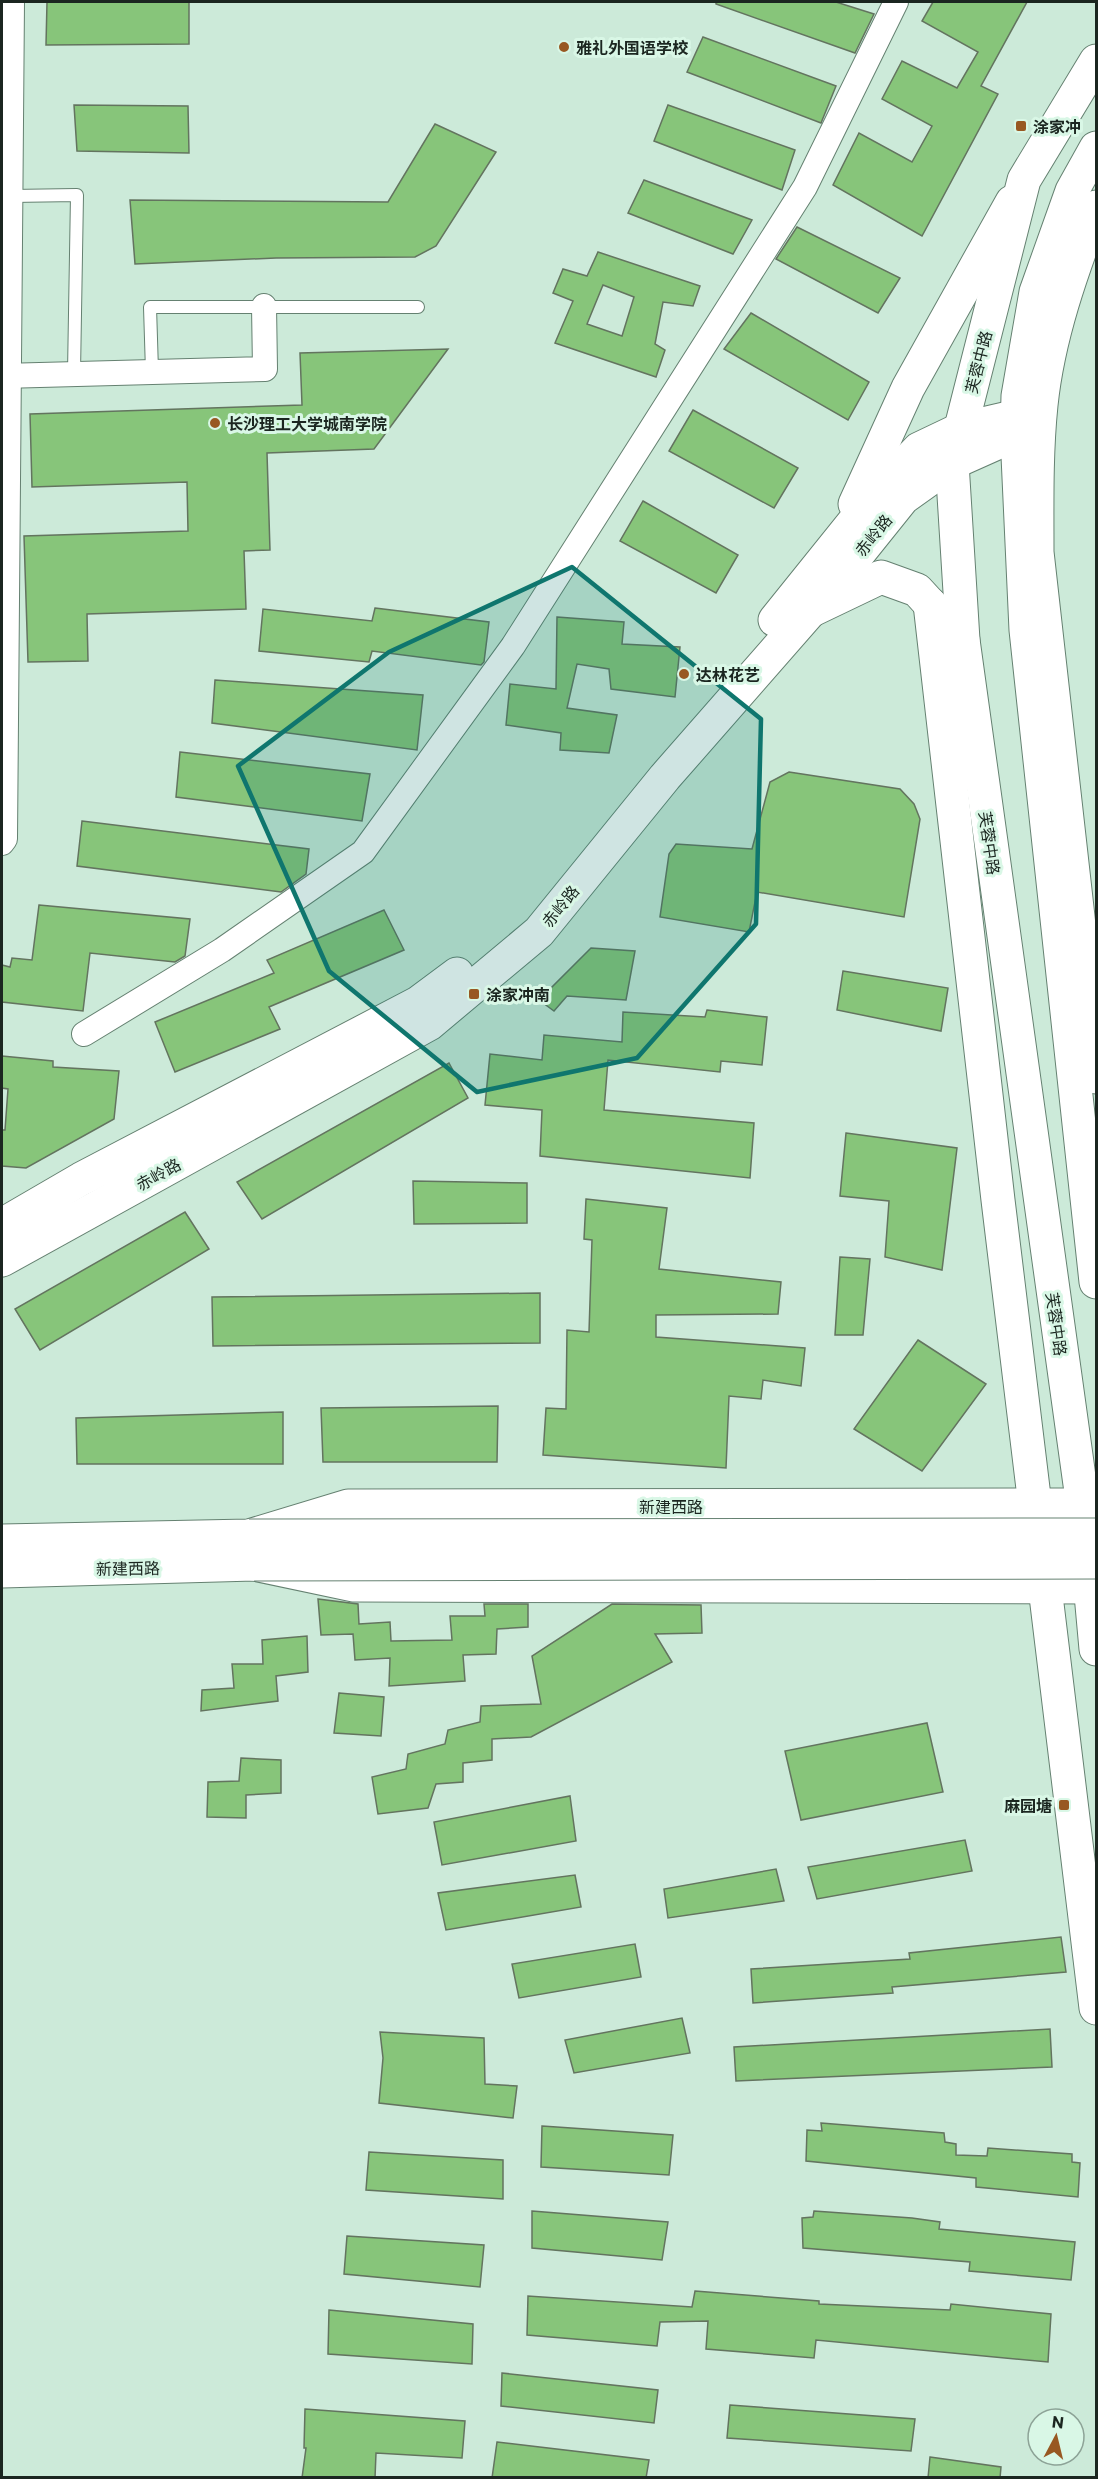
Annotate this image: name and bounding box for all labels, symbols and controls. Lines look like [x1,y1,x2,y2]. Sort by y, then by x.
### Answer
place label: 雅礼外国语学校 [576,38,689,57]
marker: 雅礼外国语学校 [557,40,571,54]
place label: 涂家冲 [1033,117,1081,136]
marker: 涂家冲 [1014,119,1028,133]
street label: 芙蓉中路 [961,329,995,395]
place label: 长沙理工大学城南学院 [227,414,387,433]
marker: 长沙理工大学城南学院 [208,416,222,430]
street label: 赤岭路 [851,510,895,560]
place label: 达林花艺 [696,665,760,684]
marker: 达林花艺 [677,667,691,681]
street label: 芙蓉中路 [976,810,1004,876]
street label: 赤岭路 [538,881,582,931]
place label: 涂家冲南 [486,985,550,1004]
marker: 涂家冲南 [467,987,481,1001]
street label: 赤岭路 [132,1154,184,1194]
street label: 芙蓉中路 [1043,1291,1071,1357]
street label: 新建西路 [639,1497,703,1516]
street label: 新建西路 [96,1558,160,1578]
place label: 麻园塘 [1004,1796,1052,1815]
marker: 麻园塘 [1057,1798,1071,1812]
north arrow [1026,2407,1086,2467]
text: N [1051,2411,1065,2432]

